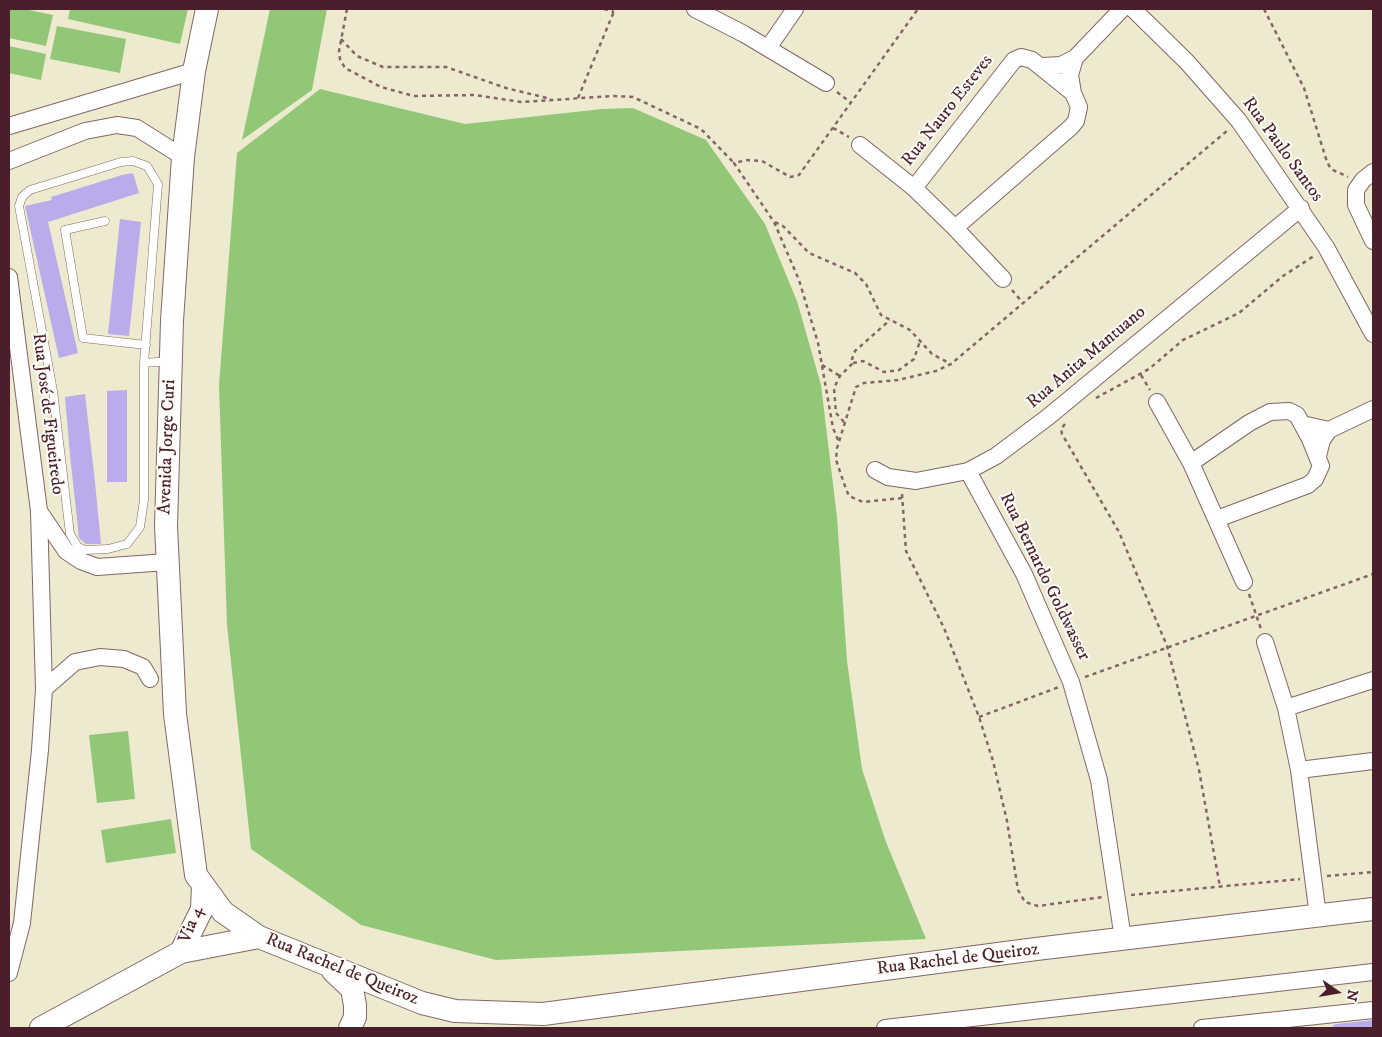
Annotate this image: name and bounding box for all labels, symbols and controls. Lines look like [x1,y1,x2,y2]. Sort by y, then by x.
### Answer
street label: Rua Nauro Esteves [898,51,998,171]
street label: Rua Paulo Santos [1237,94,1327,206]
street label: Rua Anita Mantuano [1023,302,1151,414]
street label: Rua José de Figueiredo [26,332,68,496]
street label: Avenida Jorge Curi [155,379,181,515]
street label: Rua Bernardo Goldwasser [994,490,1094,664]
street label: Via 4 [175,903,209,947]
street label: Rua Rachel de Queiroz [262,929,422,1011]
street label: Rua Rachel de Queiroz [876,939,1040,981]
north arrow [1312,967,1362,1017]
text: N [1342,988,1362,1003]

